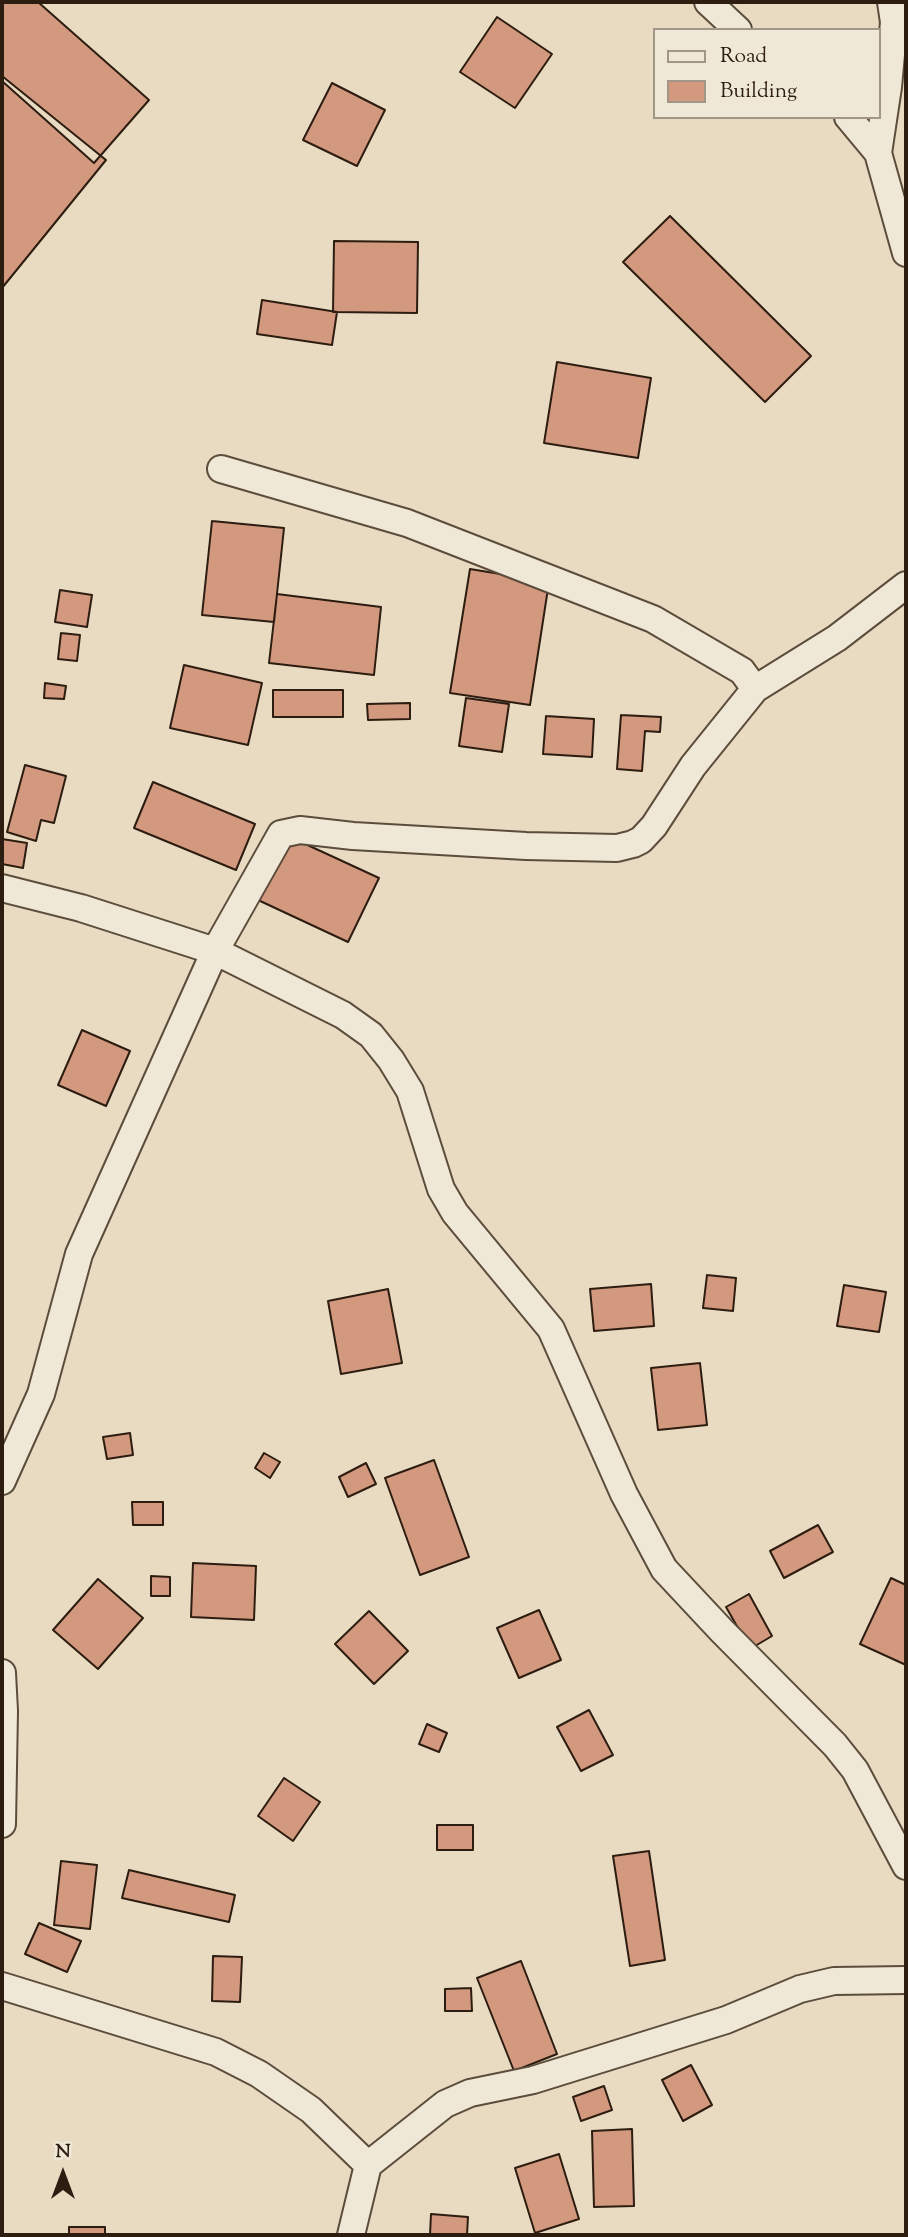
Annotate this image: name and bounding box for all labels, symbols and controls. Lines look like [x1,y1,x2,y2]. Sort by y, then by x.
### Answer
legend [652,28,880,119]
text: Road [720,42,767,72]
text: Building [720,77,797,107]
north arrow [28,2139,98,2209]
text: N [55,2139,71,2166]

